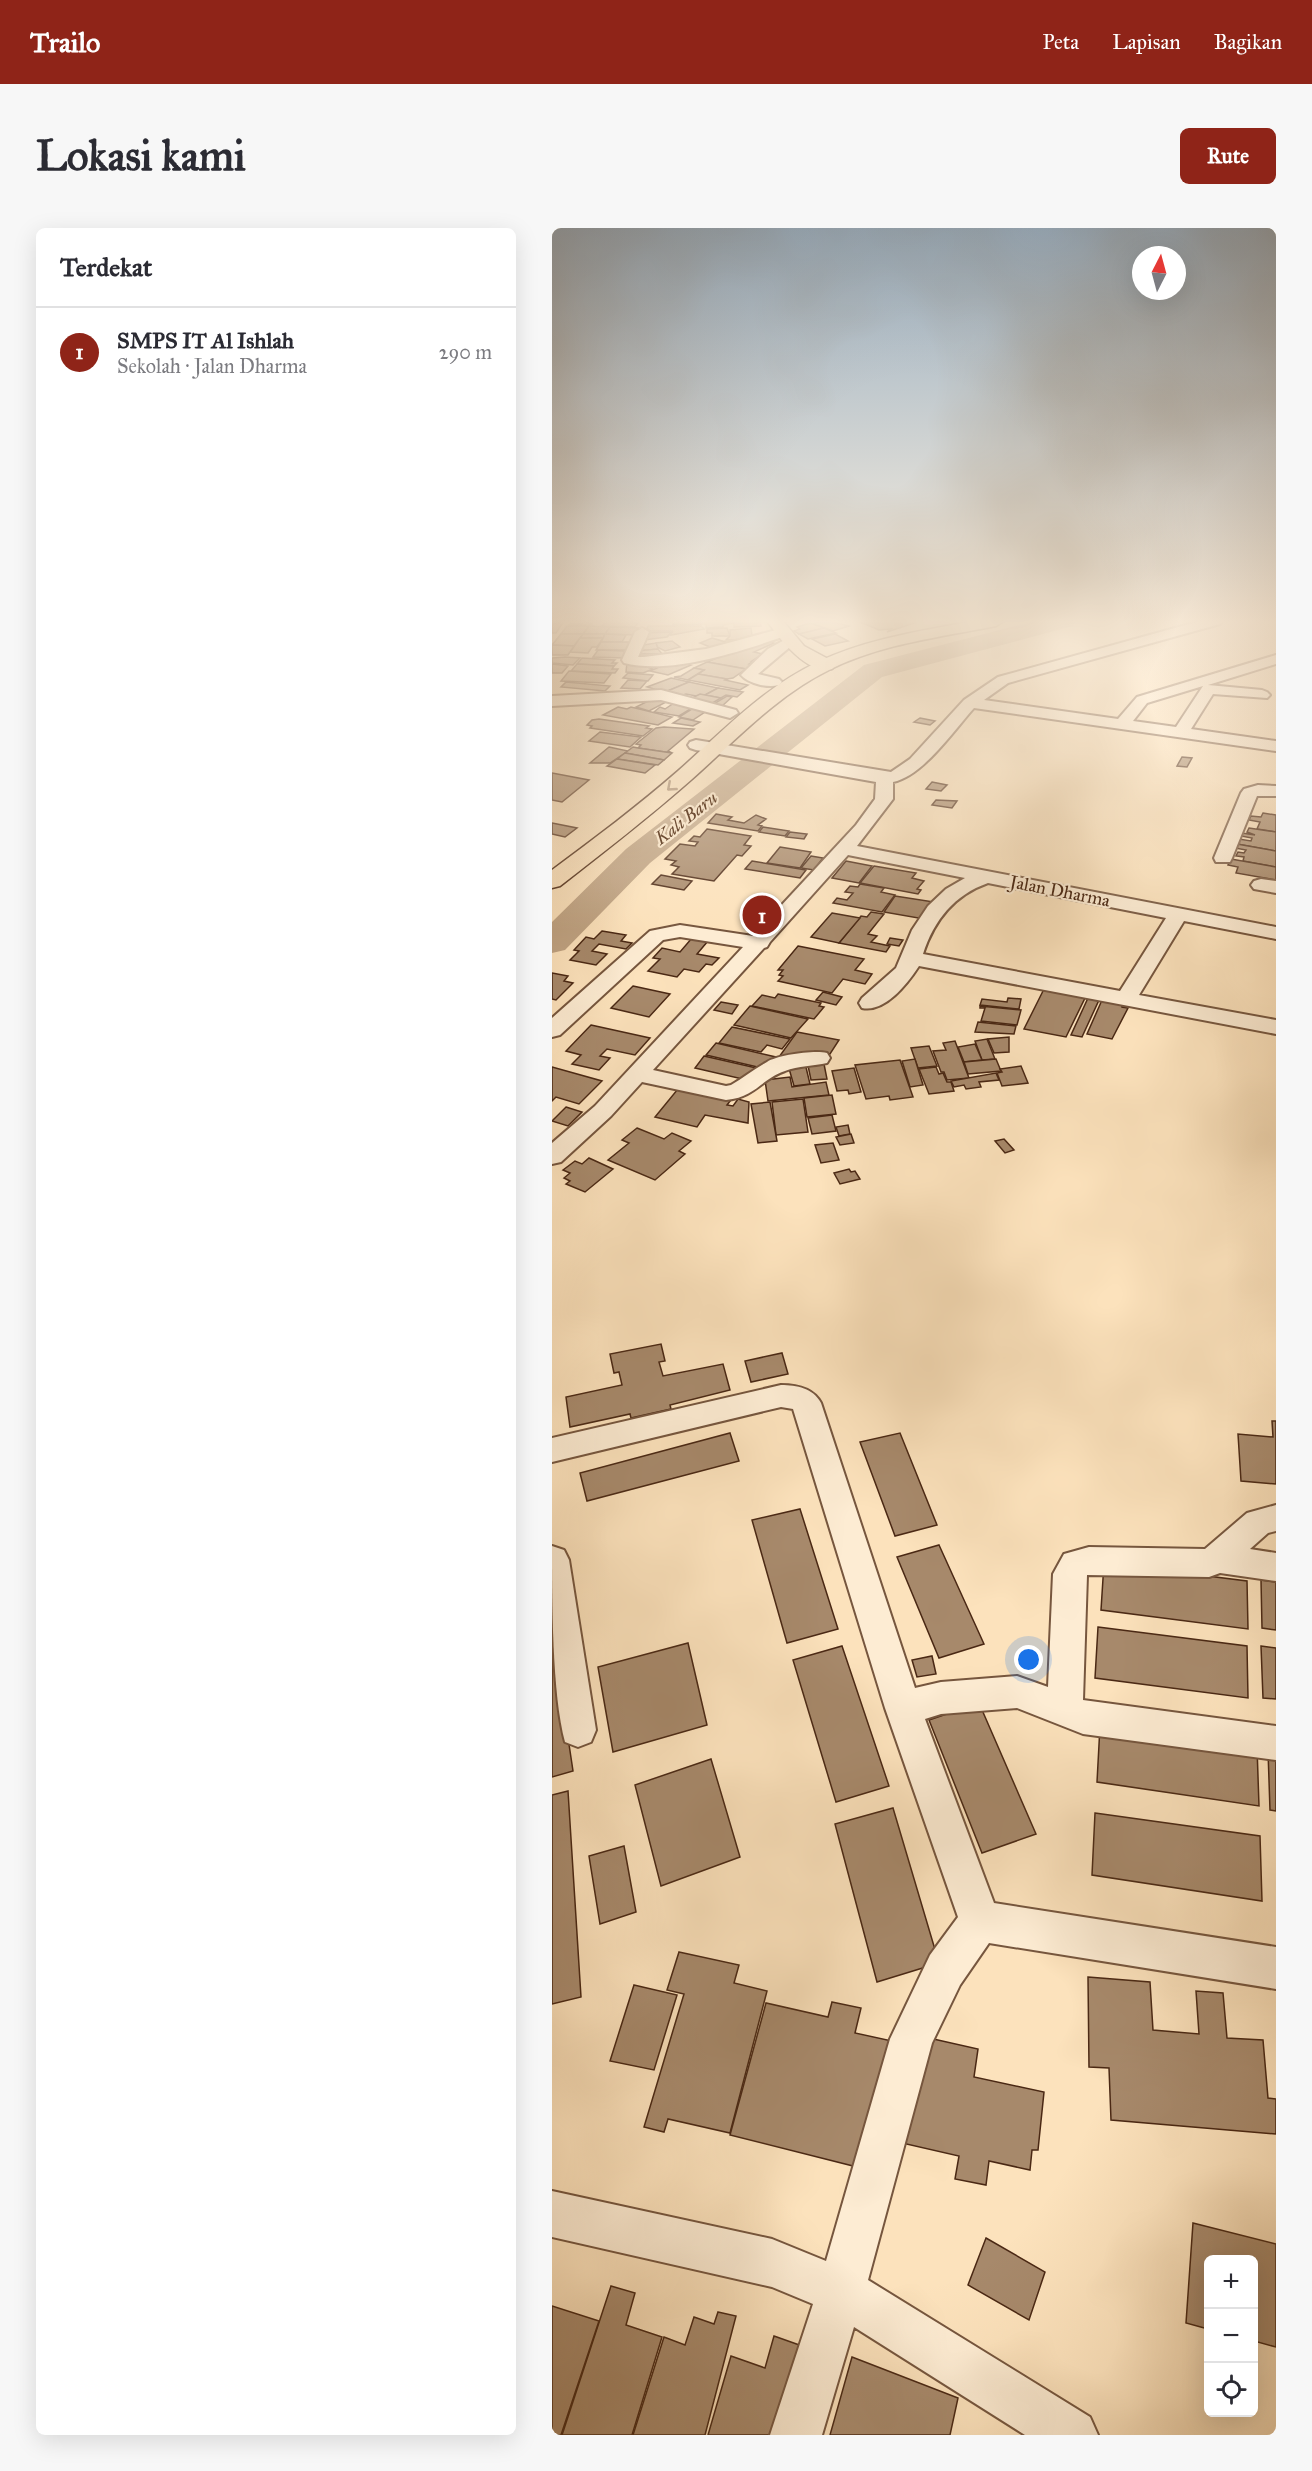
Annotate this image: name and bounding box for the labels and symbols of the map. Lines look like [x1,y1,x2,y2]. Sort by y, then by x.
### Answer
north arrow [1132,246,1186,300]
one-way arrow [667,780,678,791]
water label: Kali Baru [649,787,722,850]
street label: Jalan Dharma [1006,870,1112,913]
pin: 1 [742,892,782,938]
your location [1014,1645,1043,1674]

